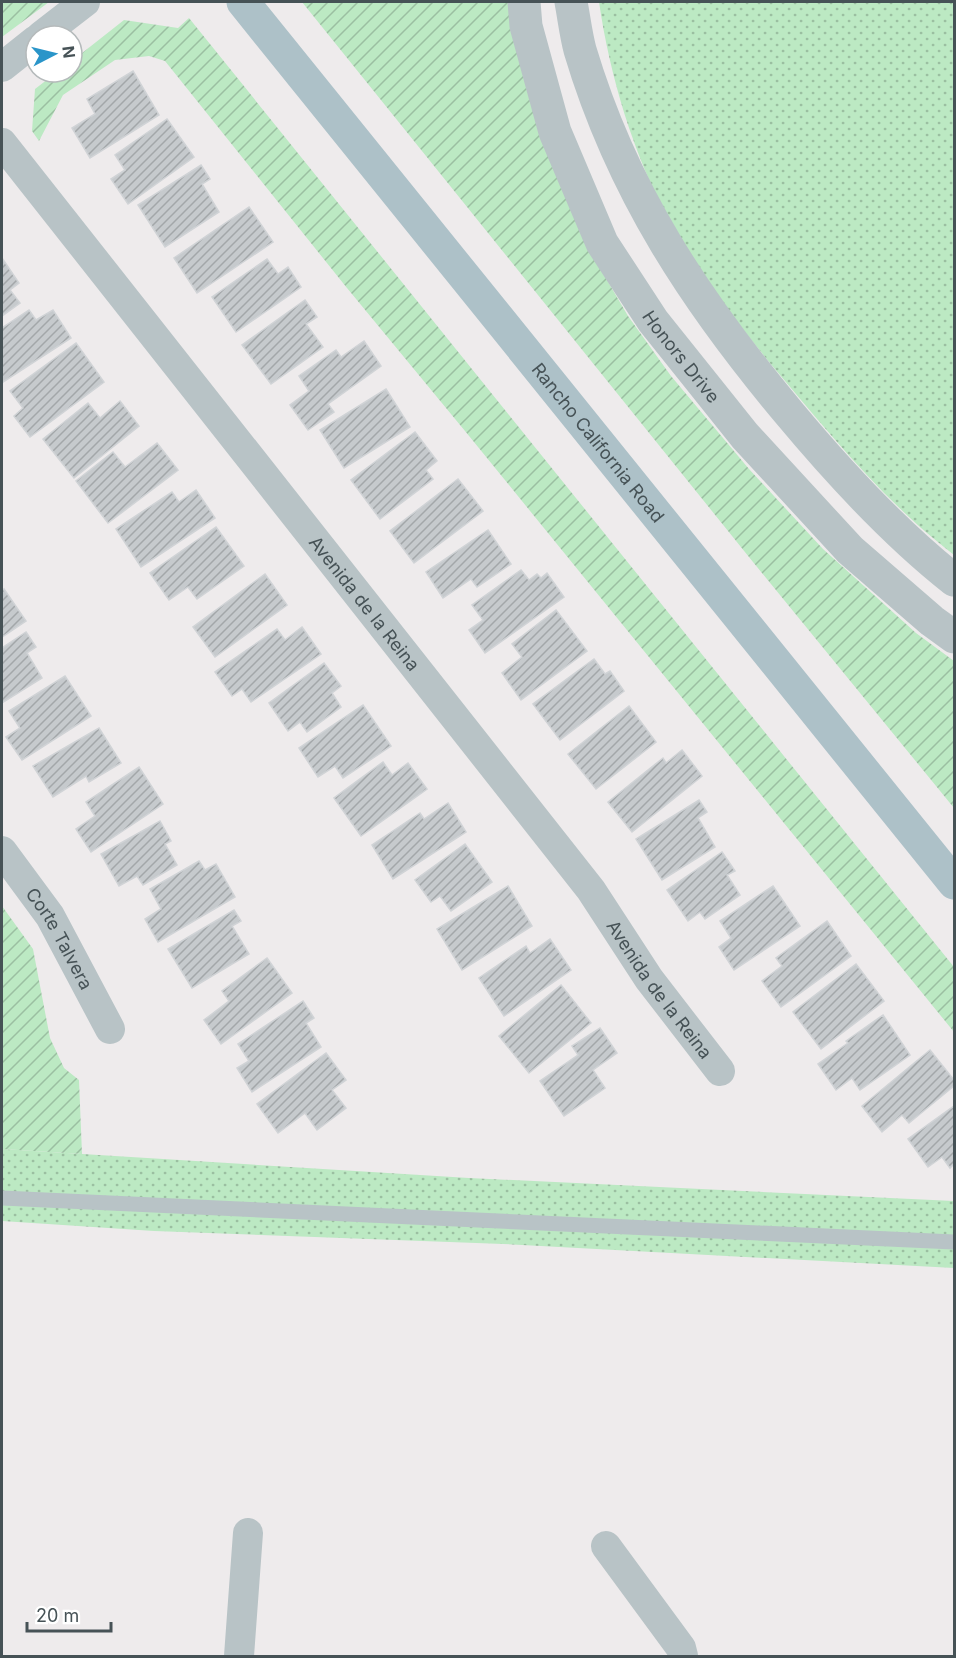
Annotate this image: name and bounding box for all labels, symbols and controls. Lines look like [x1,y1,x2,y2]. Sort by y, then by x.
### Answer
north arrow [24,24,84,84]
text: N [58,45,80,59]
street label: Honors Drive [638,306,724,407]
street label: Rancho California Road [528,359,669,526]
street label: Avenida de la Reina [305,532,424,675]
street label: Corte Talvera [22,883,97,993]
street label: Avenida de la Reina [603,916,717,1062]
scale bar [27,1595,111,1633]
text: 20 m [36,1605,79,1626]

